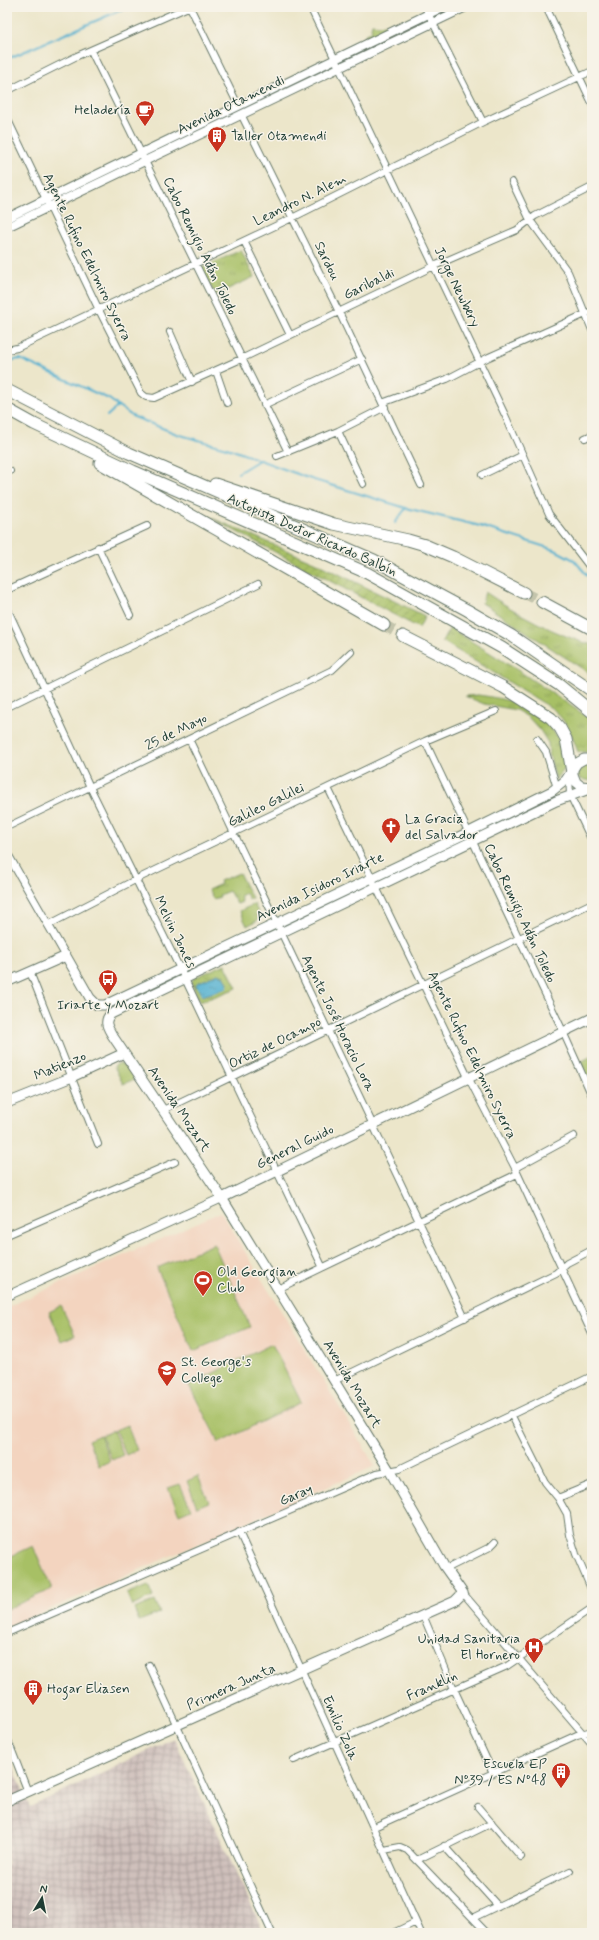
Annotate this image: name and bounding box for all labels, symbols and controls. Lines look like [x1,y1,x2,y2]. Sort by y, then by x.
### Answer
street label: Avenida Otamendi [174,71,288,139]
cafe icon: Heladería [134,99,156,127]
place label: Heladería [74,101,131,119]
building icon: Taller Otamendi [206,125,228,153]
place label: Taller Otamendi [231,127,326,145]
street label: Agente Rufino Edelmiro Syerra [38,170,136,344]
street label: Leandro N. Alem [251,170,349,230]
street label: Cabo Remigio Adán Toledo [157,174,241,319]
street label: Sardou [310,239,344,284]
street label: Jorge Newbery [429,244,484,331]
street label: Garibaldi [341,264,397,304]
street label: Autopista Doctor Ricardo Balbín [224,489,400,581]
street label: 25 de Mayo [142,709,210,755]
street label: Galileo Galilei [225,779,307,831]
place label: La Gracia del Salvador [405,810,478,844]
church icon: La Gracia del Salvador [380,816,402,844]
street label: Cabo Remigio Adán Toledo [478,840,560,986]
street label: Avenida Isidoro Iriarte [253,848,387,926]
street label: Melvin Jones [150,893,200,971]
street label: Agente José Horacio Lora [297,952,379,1095]
bus stop icon: Iriarte y Mozart [97,968,119,996]
street label: Agente Rufino Edelmiro Syerra [423,968,521,1142]
place label: Iriarte y Mozart [57,996,159,1014]
street label: Ortiz de Ocampo [226,1013,324,1073]
street label: Matienzo [31,1047,89,1085]
street label: Avenida Mozart [144,1063,215,1156]
street label: General Guido [253,1120,337,1174]
place label: Old Georgian Club [217,1263,297,1297]
sports icon: Old Georgian Club [192,1269,214,1297]
street label: Avenida Mozart [319,1337,386,1432]
place label: St. George's College [181,1353,251,1387]
school or university icon: St. George's College [156,1359,178,1387]
street label: Garay [277,1480,315,1510]
place label: Unidad Sanitaria El Hornero [418,1630,520,1664]
hospital icon: Unidad Sanitaria El Hornero [523,1636,545,1664]
street label: Primera Junta [184,1659,278,1715]
street label: Franklin [404,1667,460,1705]
building icon: Hogar Eliasen [22,1678,44,1706]
place label: Hogar Eliasen [47,1680,130,1700]
street label: Emilio Zola [318,1693,362,1764]
place label: Escuela EP Nº39 / ES Nº48 [454,1755,548,1789]
building icon: Escuela EP Nº39 / ES Nº48 [550,1761,572,1789]
north arrow [22,1878,62,1918]
text: N [39,1882,48,1897]

